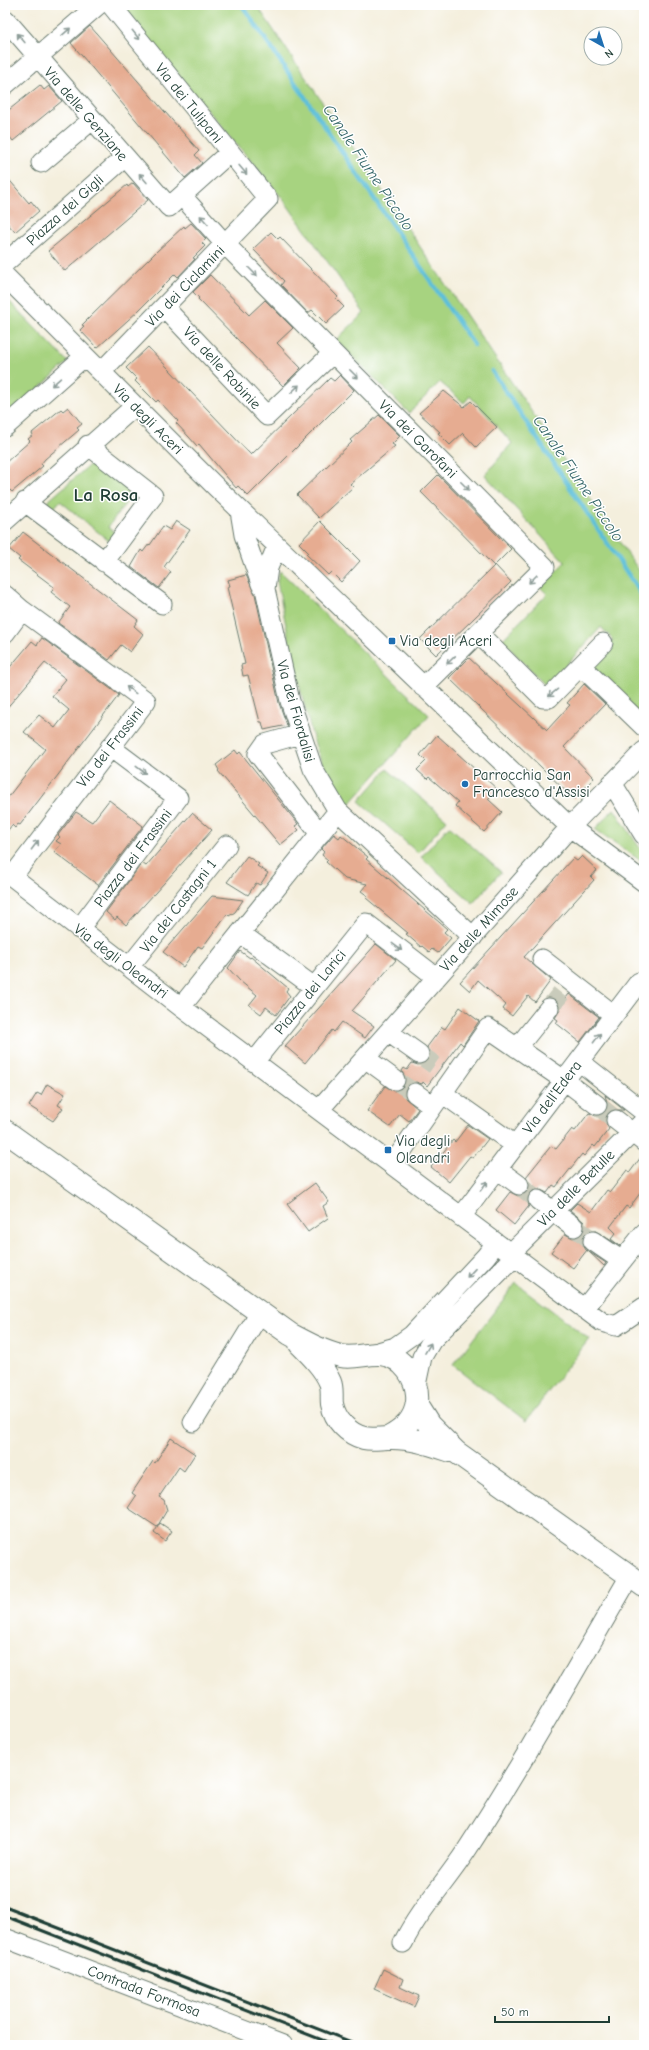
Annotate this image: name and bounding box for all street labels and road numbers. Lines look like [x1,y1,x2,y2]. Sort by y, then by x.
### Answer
street label: Via dei Tulipani [151,59,227,147]
street label: Via delle Genziane [40,63,132,165]
street label: Piazza dei Gigli [23,171,107,249]
street label: Via dei Ciclamini [142,241,228,331]
street label: Via delle Robinie [179,323,265,413]
street label: Via degli Aceri [109,380,187,458]
street label: Via dei Garofani [375,396,461,482]
street label: Via dei Fiordalisi [273,658,319,764]
street label: Via dei Frassini [73,703,147,791]
street label: Piazza dei Frassini [90,805,176,911]
street label: Via dei Castagni 1 [136,856,220,956]
street label: Via delle Mimose [436,882,522,975]
street label: Via degli Oleandri [70,920,172,1002]
street label: Piazza dei Larici [270,946,350,1038]
street label: Via dell'Edera [519,1057,585,1137]
street label: Via delle Betulle [534,1145,619,1230]
street label: Contrada Formosa [85,1961,203,2021]

